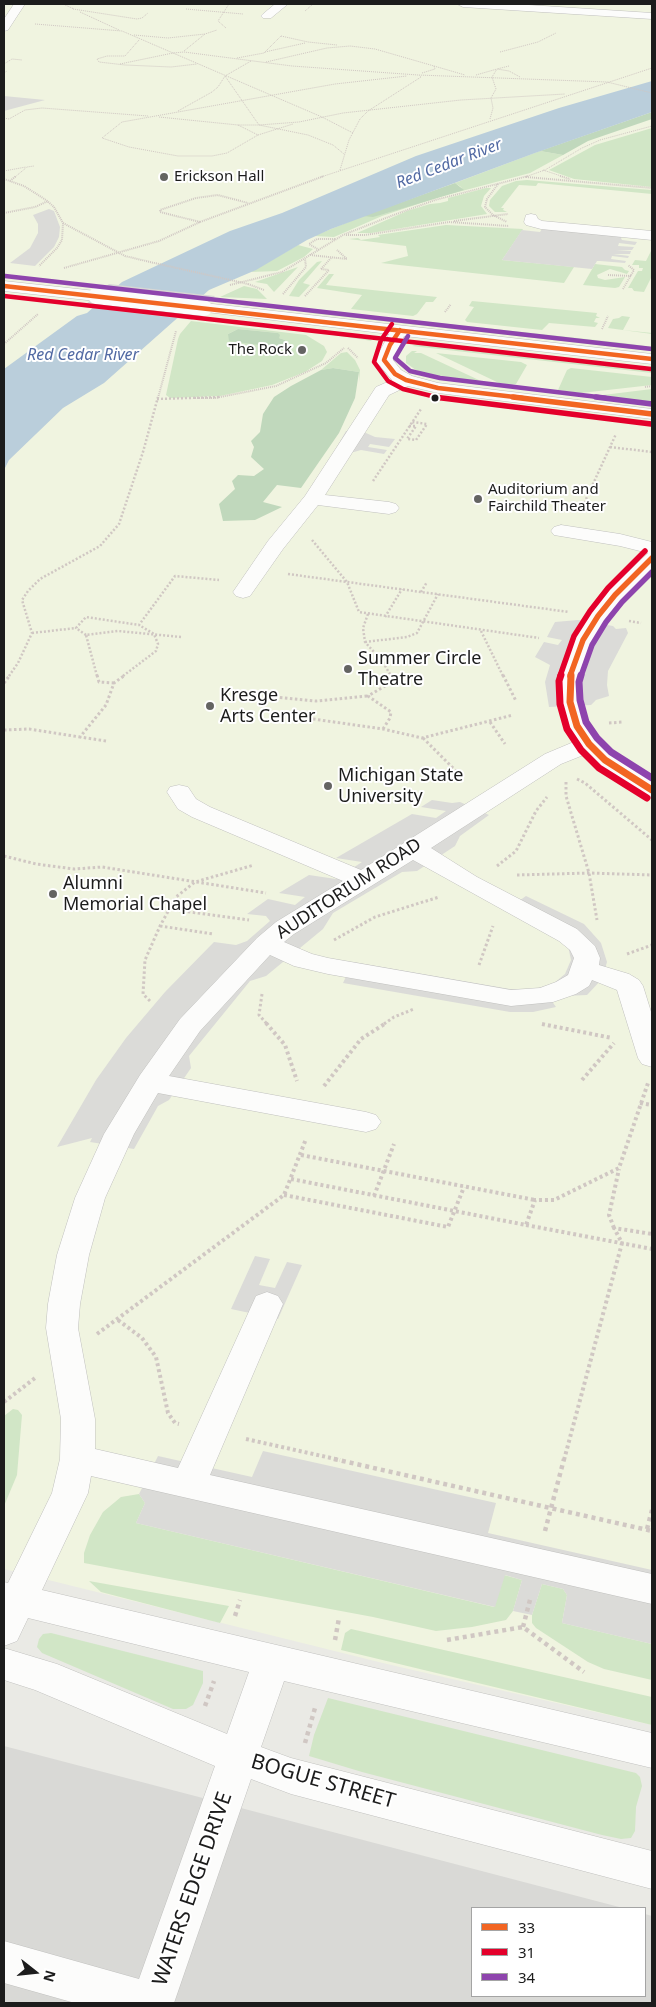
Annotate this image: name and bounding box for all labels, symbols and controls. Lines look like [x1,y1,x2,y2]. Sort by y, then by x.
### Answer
water label: Red Cedar River [393,135,505,193]
place label: Erickson Hall [174,168,264,186]
marker: Erickson Hall [158,171,170,183]
place label: The Rock [228,341,292,359]
marker: The Rock [296,344,308,356]
water label: Red Cedar River [27,345,139,365]
unlabelled marker [430,393,440,403]
place label: Auditorium and Fairchild Theater [488,481,606,516]
marker: Auditorium and Fairchild Theater [472,493,484,505]
place label: Summer Circle Theatre [358,648,481,691]
marker: Summer Circle Theatre [342,663,354,675]
place label: Kresge Arts Center [220,685,315,728]
marker: Kresge Arts Center [204,700,216,712]
place label: Michigan State University [338,765,463,808]
marker: Michigan State University [322,780,334,792]
street label: AUDITORIUM ROAD [272,834,426,944]
place label: Alumni Memorial Chapel [63,873,207,916]
marker: Alumni Memorial Chapel [47,888,59,900]
street label: BOGUE STREET [248,1749,398,1815]
street label: WATERS EDGE DRIVE [148,1789,238,1989]
legend [471,1907,646,1997]
text: 33 [518,1917,535,1937]
text: 31 [518,1942,535,1962]
north arrow [10,1947,60,1997]
text: 34 [518,1967,535,1987]
text: N [39,1968,61,1984]

